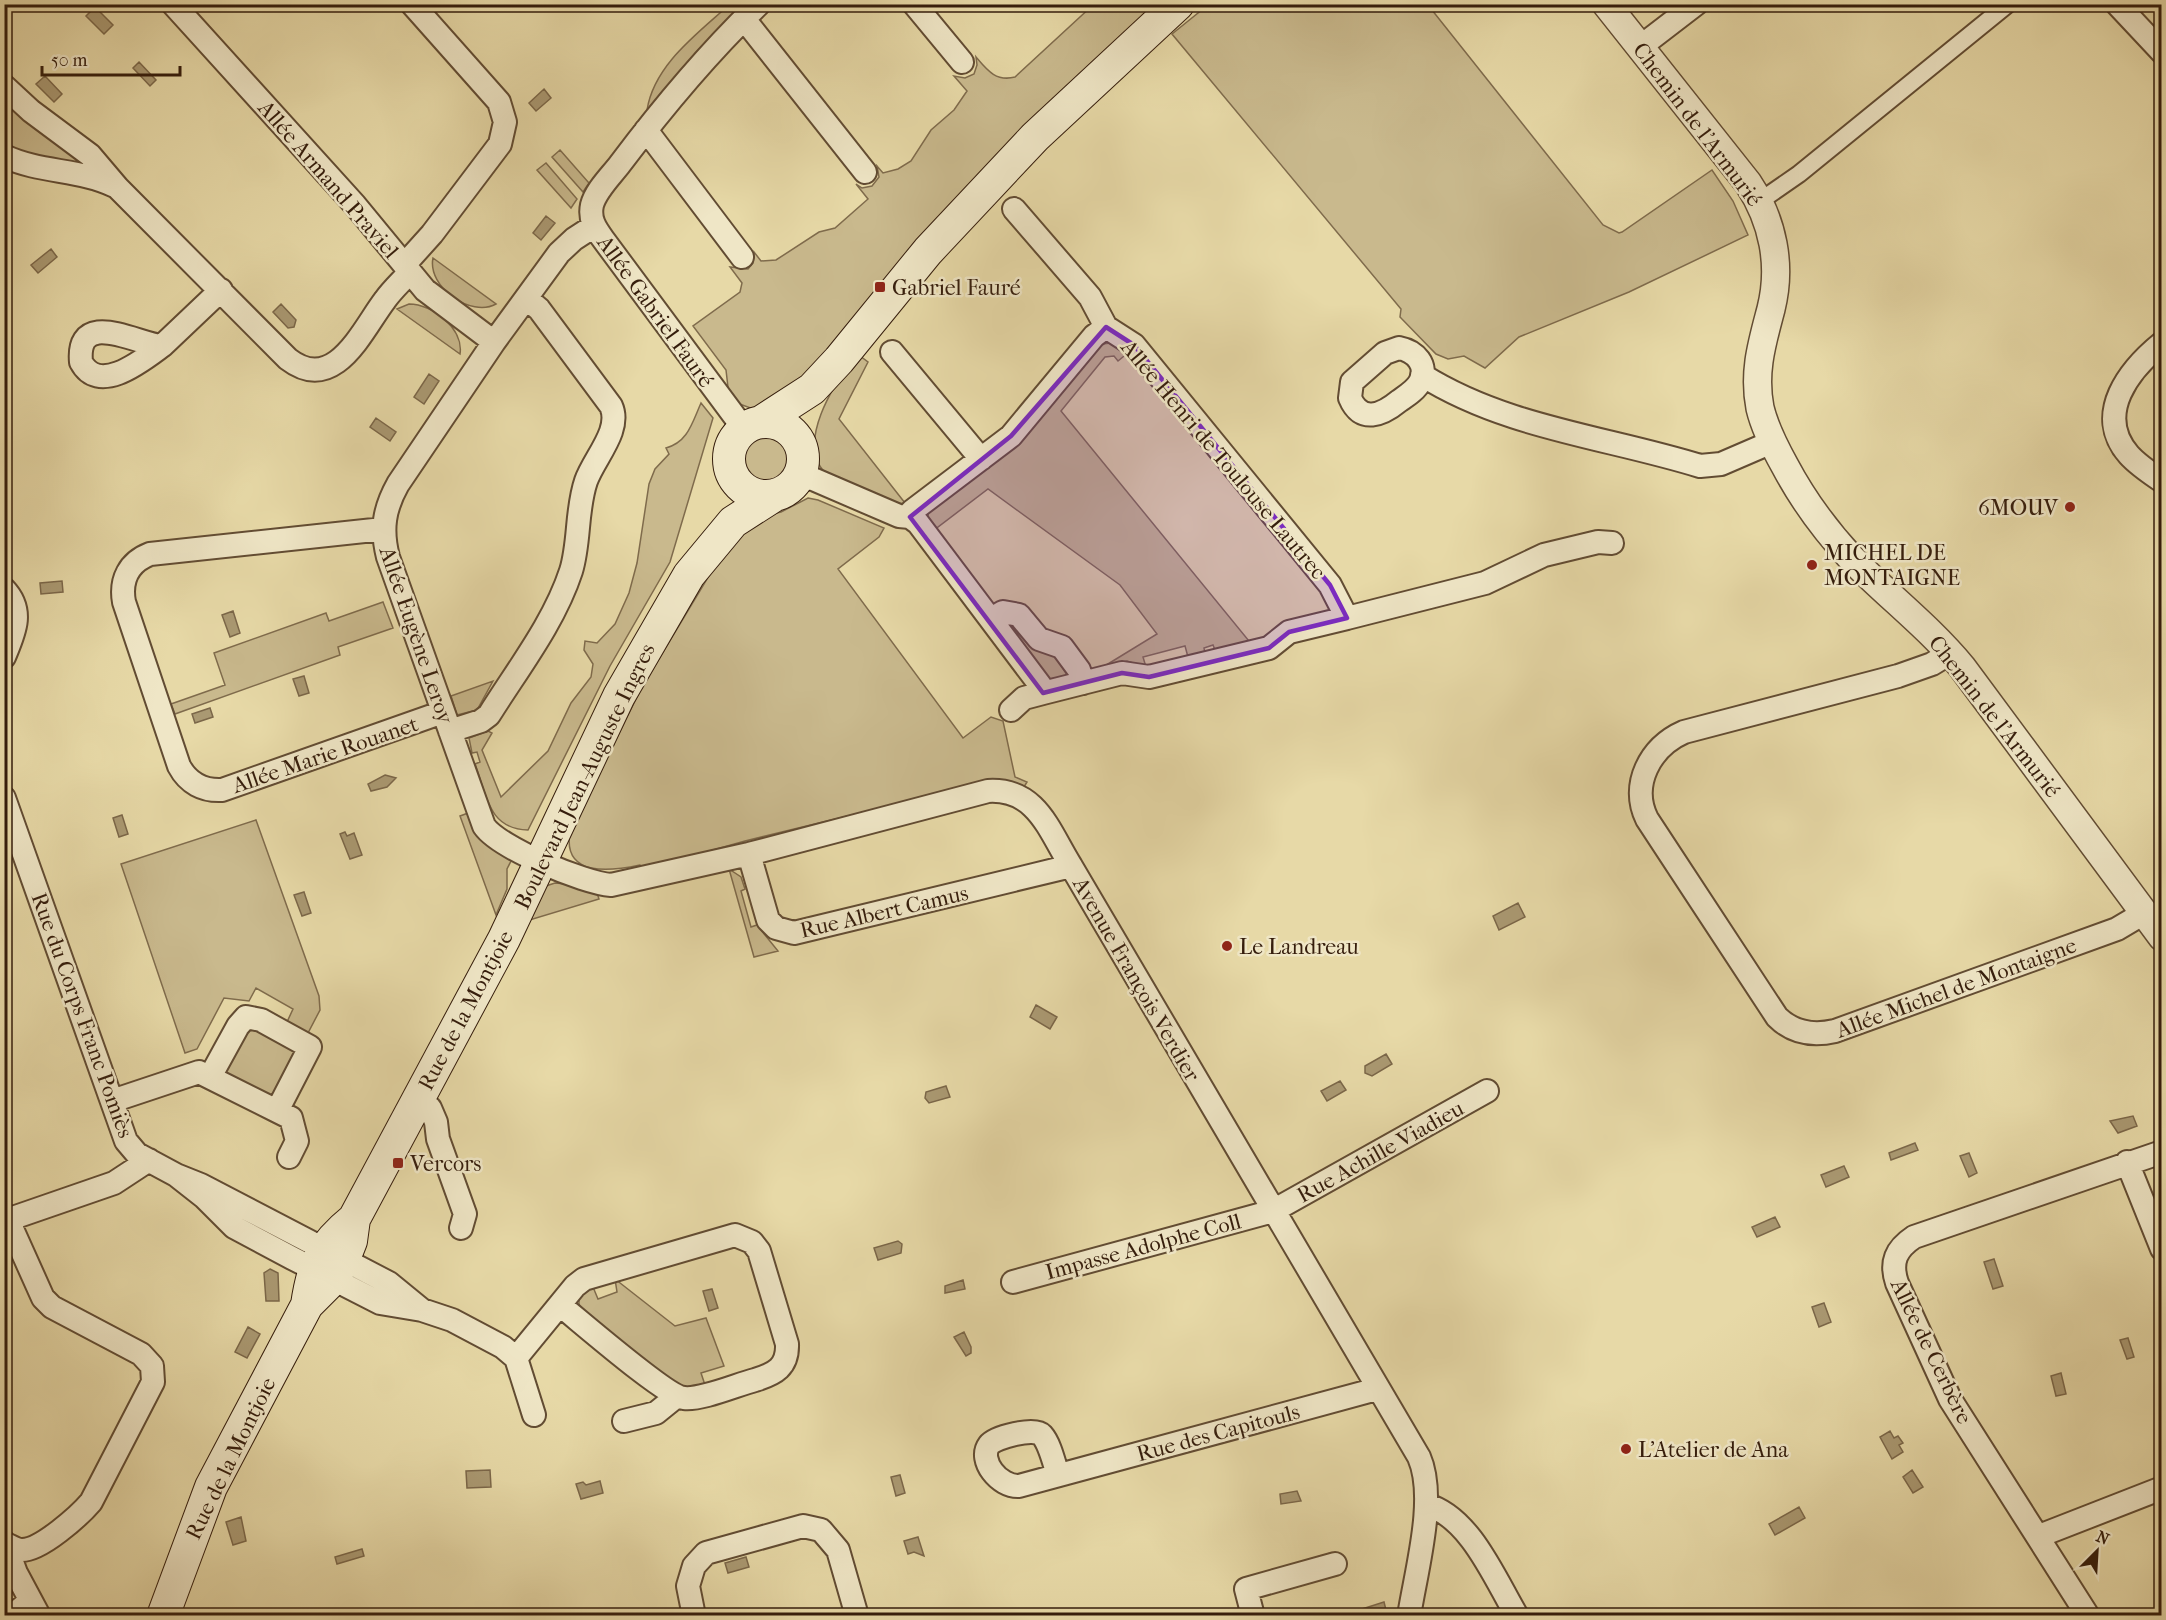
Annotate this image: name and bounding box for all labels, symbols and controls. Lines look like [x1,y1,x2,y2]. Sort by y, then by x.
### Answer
street label: Chemin de l'Armurié [1627,38,1767,212]
scale bar [42,39,180,77]
text: 50 m [51,50,88,71]
street label: Allée Armand Praviel [252,95,404,264]
street label: Allée Gabriel Fauré [591,230,719,393]
place label: Gabriel Fauré [892,275,1021,301]
marker: Gabriel Fauré [873,280,887,294]
street label: Allée Henri de Toulouse Lautrec [1115,334,1331,585]
place label: 6MOUV [1978,495,2059,521]
marker: 6MOUV [2063,500,2077,514]
place label: MICHEL DE MONTAIGNE [1824,540,1960,591]
street label: Allée Eugène Leroy [373,543,459,728]
marker: MICHEL DE MONTAIGNE [1805,558,1819,572]
street label: Chemin de l'Armurié [1923,630,2066,803]
street label: Boulevard Jean-Auguste Ingres [509,639,661,914]
street label: Allée Marie Rouanet [228,711,422,799]
street label: Avenue François Verdier [1067,872,1206,1087]
street label: Rue Albert Camus [798,880,971,944]
street label: Rue du Corps Franc Pomiès [26,889,139,1142]
street label: Rue de la Montjoie [413,926,519,1095]
street label: Allée Michel de Montaigne [1832,932,2080,1044]
place label: Le Landreau [1239,934,1359,960]
marker: Le Landreau [1220,939,1234,953]
street label: Rue Achille Viadieu [1293,1095,1469,1208]
place label: Vercors [409,1151,481,1177]
marker: Vercors [391,1156,405,1170]
street label: Impasse Adolphe Coll [1042,1208,1244,1286]
street label: Allée de Cerbère [1884,1274,1977,1428]
street label: Rue de la Montjoie [180,1373,281,1544]
street label: Rue des Capitouls [1134,1399,1303,1467]
place label: L'Atelier de Ana [1638,1437,1789,1463]
marker: L'Atelier de Ana [1619,1442,1633,1456]
north arrow [2067,1521,2127,1581]
text: N [2093,1527,2113,1549]

